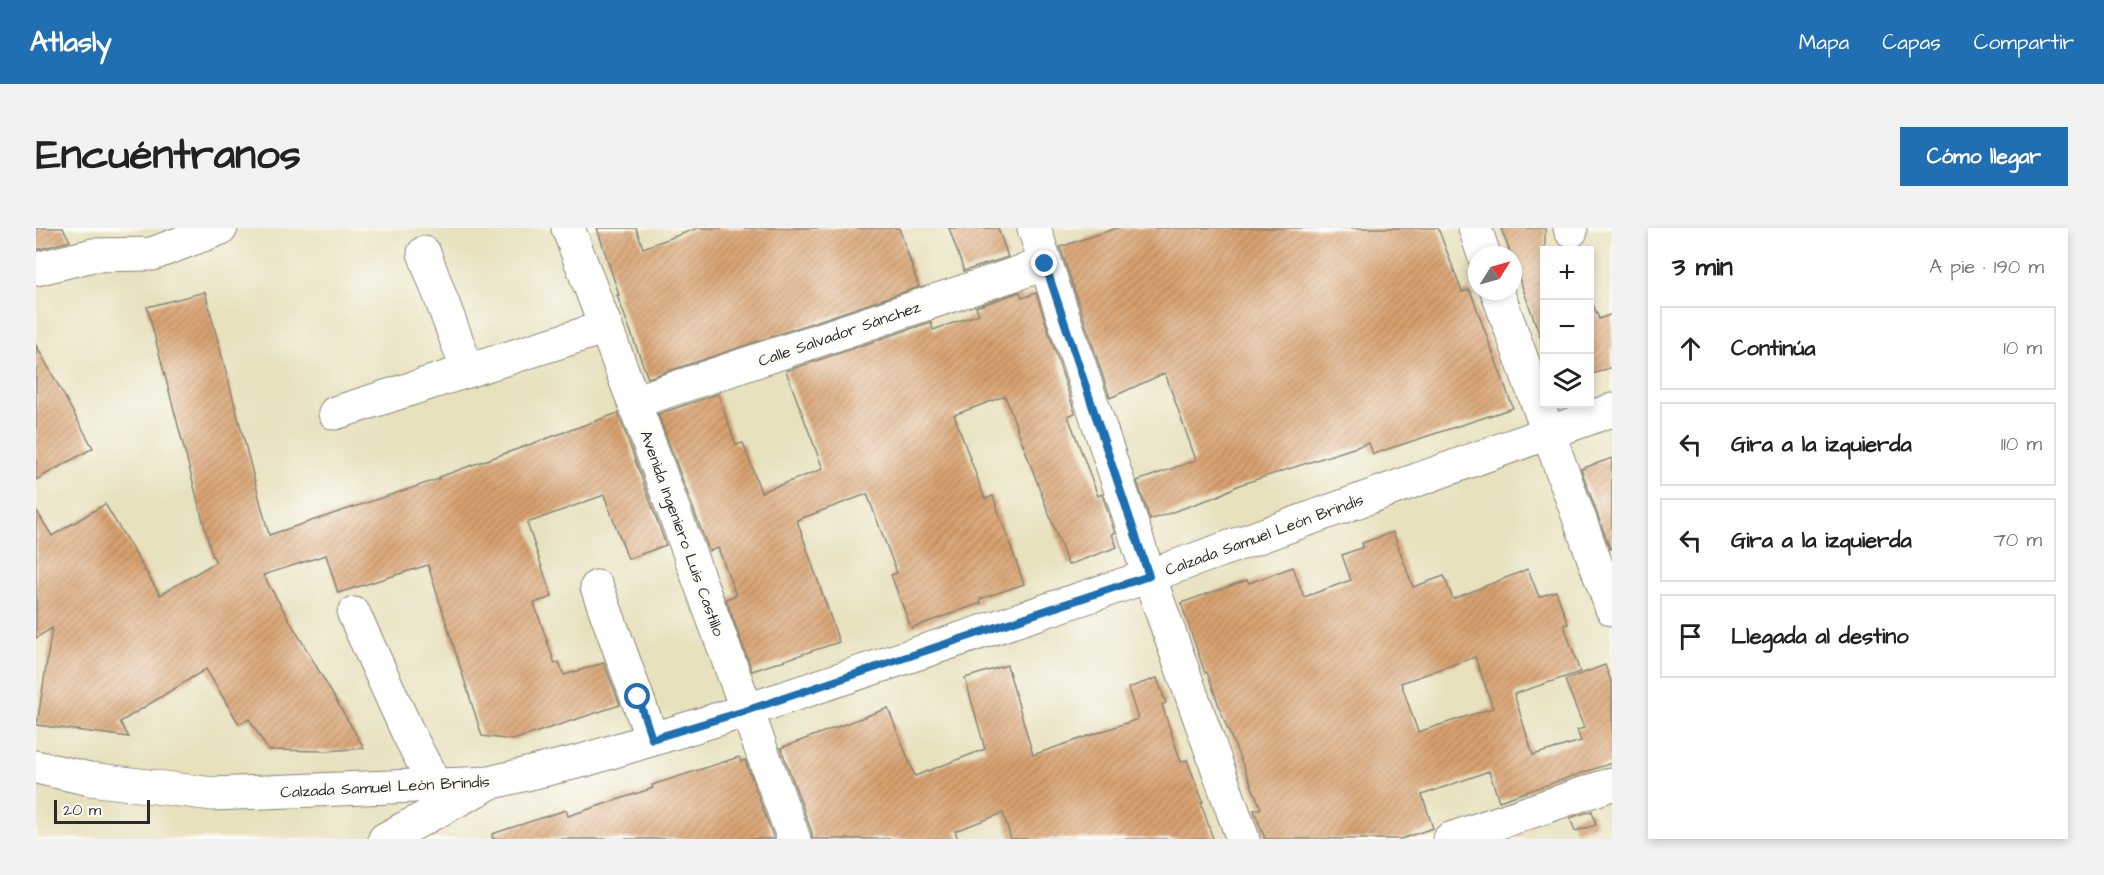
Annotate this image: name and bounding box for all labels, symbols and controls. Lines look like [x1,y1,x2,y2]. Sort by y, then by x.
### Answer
text: Atlasly [30,23,112,62]
text: Mapa [1799,28,1849,57]
text: Capas [1882,28,1941,57]
text: Compartir [1974,28,2074,57]
text: Encuéntranos [36,127,301,185]
button: Cómo llegar [1900,127,2068,186]
north arrow [1468,246,1522,300]
map controls [1540,246,1594,408]
button: + [1540,246,1594,300]
text: 3 min [1672,249,1733,285]
route end [1031,250,1057,276]
text: A pie · 190 m [1929,253,2044,281]
street label: Calle Salvador Sánchez [755,296,924,372]
button: − [1540,300,1594,354]
icon: ahead [1674,332,1707,365]
text: Continúa [1731,333,1816,364]
text: 10 m [2003,334,2042,362]
button: layers [1540,354,1594,408]
street label: Avenida Ingeniero Luis Castillo [634,427,730,640]
icon: left [1674,428,1707,461]
text: Gira a la izquierda [1731,429,1912,460]
text: 110 m [2001,430,2042,458]
street label: Calzada Samuel León Brindis [1162,489,1367,581]
icon: left [1674,524,1707,557]
text: Gira a la izquierda [1731,525,1912,556]
text: 70 m [1994,526,2042,554]
icon: arrive [1674,620,1707,653]
text: Llegada al destino [1731,621,1909,652]
route start [624,683,650,709]
street label: Calzada Samuel León Brindis [280,771,490,803]
scale bar [54,797,150,824]
text: 20 m [63,799,101,821]

